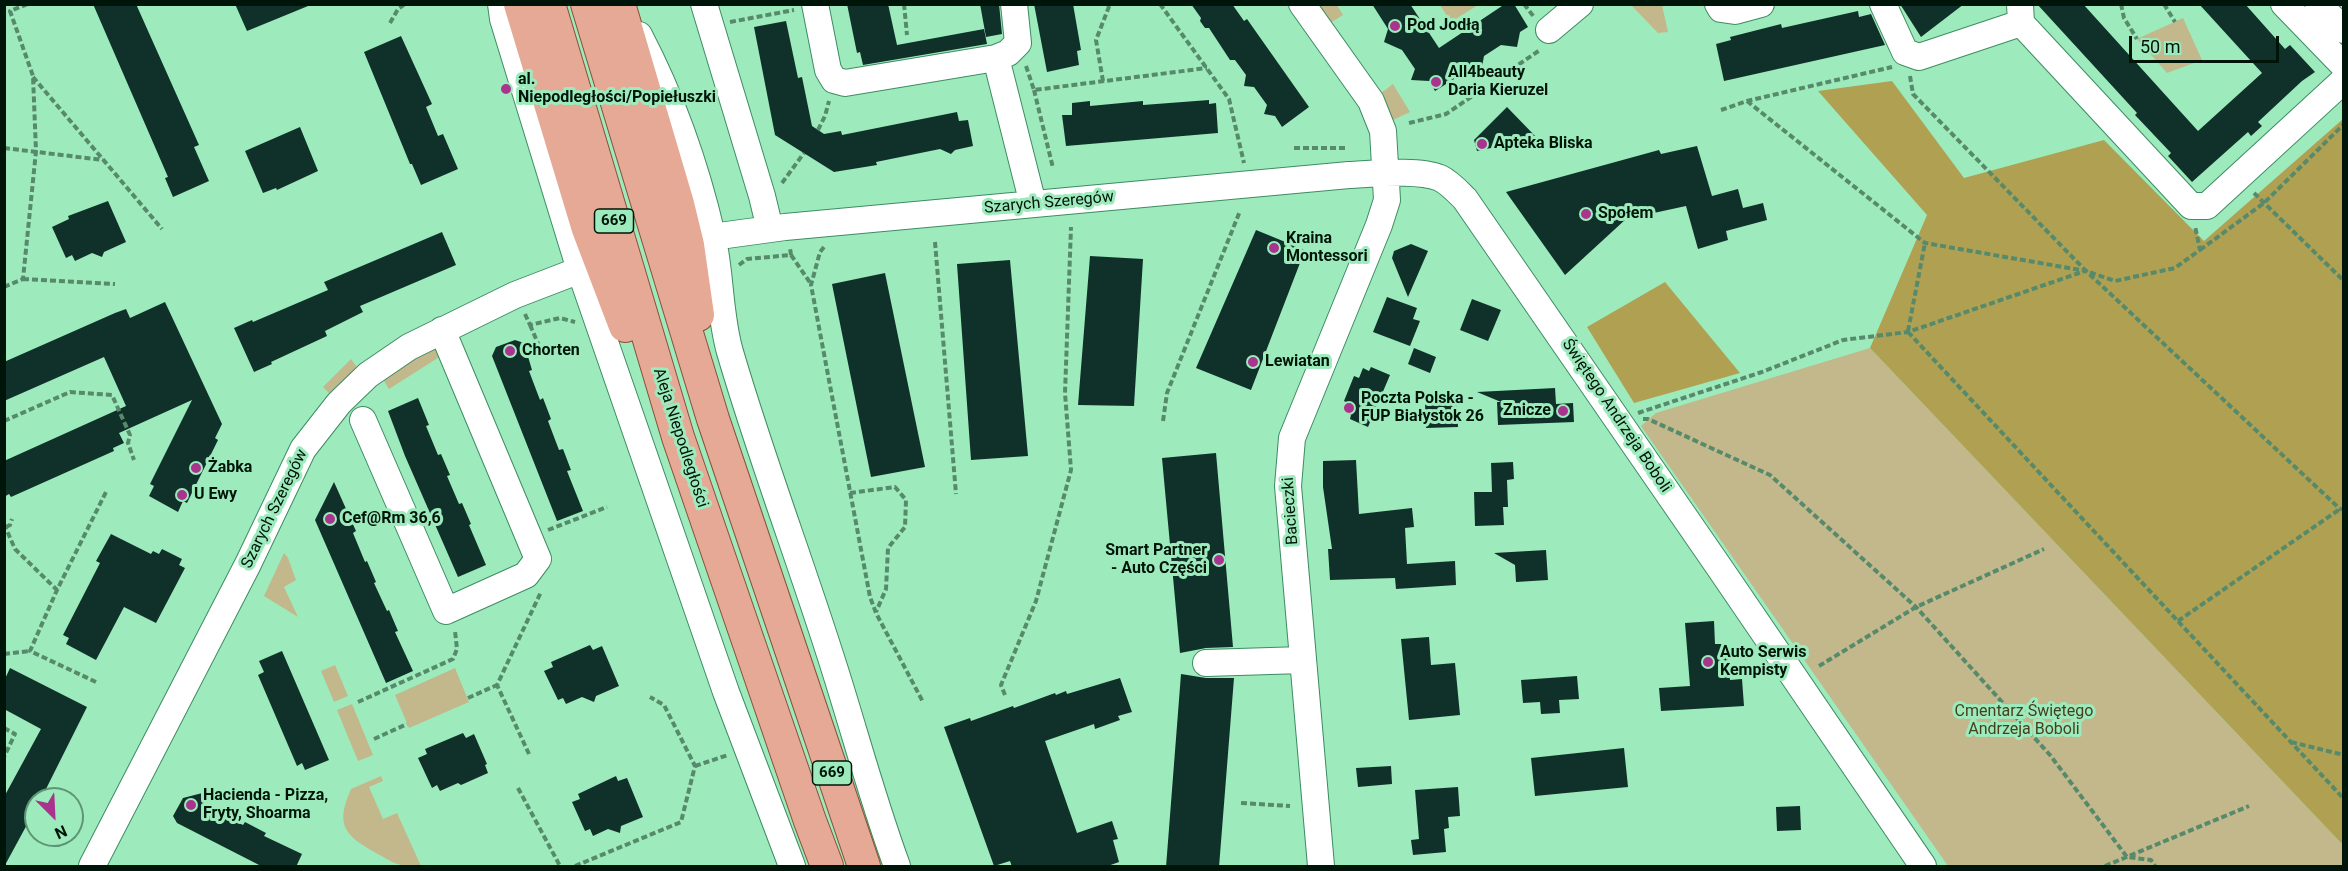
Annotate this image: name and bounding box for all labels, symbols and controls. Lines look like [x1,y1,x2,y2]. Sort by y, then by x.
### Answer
place label: Pod Jodłą [1407,16,1480,36]
marker: Pod Jodłą [1388,19,1402,33]
scale bar [2132,24,2282,62]
text: 50 m [2140,36,2180,57]
place label: All4beauty Daria Kieruzel [1448,63,1548,101]
place label: al. Niepodległości/Popiełuszki [518,70,716,108]
marker: All4beauty Daria Kieruzel [1429,75,1443,89]
marker: al. Niepodległości/Popiełuszki [499,82,513,96]
place label: Apteka Bliska [1494,134,1593,154]
marker: Apteka Bliska [1475,137,1489,151]
street label: Szarych Szeregów [983,188,1115,218]
place label: Społem [1598,204,1653,224]
marker: Społem [1579,207,1593,221]
road number: 669 [594,209,634,233]
place label: Kraina Montessori [1286,229,1368,267]
marker: Kraina Montessori [1267,241,1281,255]
street label: Świętego Andrzeja Boboli [1557,336,1675,496]
place label: Chorten [522,341,580,361]
marker: Chorten [503,344,517,358]
place label: Lewiatan [1265,352,1330,372]
marker: Lewiatan [1246,355,1260,369]
street label: Aleja Niepodległości [648,366,712,510]
place label: Poczta Polska - FUP Białystok 26 [1361,389,1484,427]
marker: Poczta Polska - FUP Białystok 26 [1342,401,1356,415]
place label: Znicze [1503,401,1551,421]
marker: Znicze [1556,404,1570,418]
street label: Szarych Szeregów [238,446,312,572]
place label: Żabka [208,458,252,478]
marker: Żabka [189,461,203,475]
street label: Bacieczki [1279,477,1303,545]
place label: U Ewy [194,485,237,505]
marker: U Ewy [175,488,189,502]
place label: Cef@Rm 36,6 [342,509,441,529]
marker: Cef@Rm 36,6 [323,512,337,526]
place label: Smart Partner - Auto Części [1105,541,1207,579]
marker: Smart Partner - Auto Części [1212,553,1226,567]
place label: Auto Serwis Kempisty [1720,643,1807,681]
marker: Auto Serwis Kempisty [1701,655,1715,669]
park label: Cmentarz Świętego Andrzeja Boboli [1955,702,2093,740]
road number: 669 [812,761,852,785]
place label: Hacienda - Pizza, Fryty, Shoarma [203,786,328,824]
north arrow [24,787,84,847]
marker: Hacienda - Pizza, Fryty, Shoarma [184,798,198,812]
text: N [52,821,70,843]

